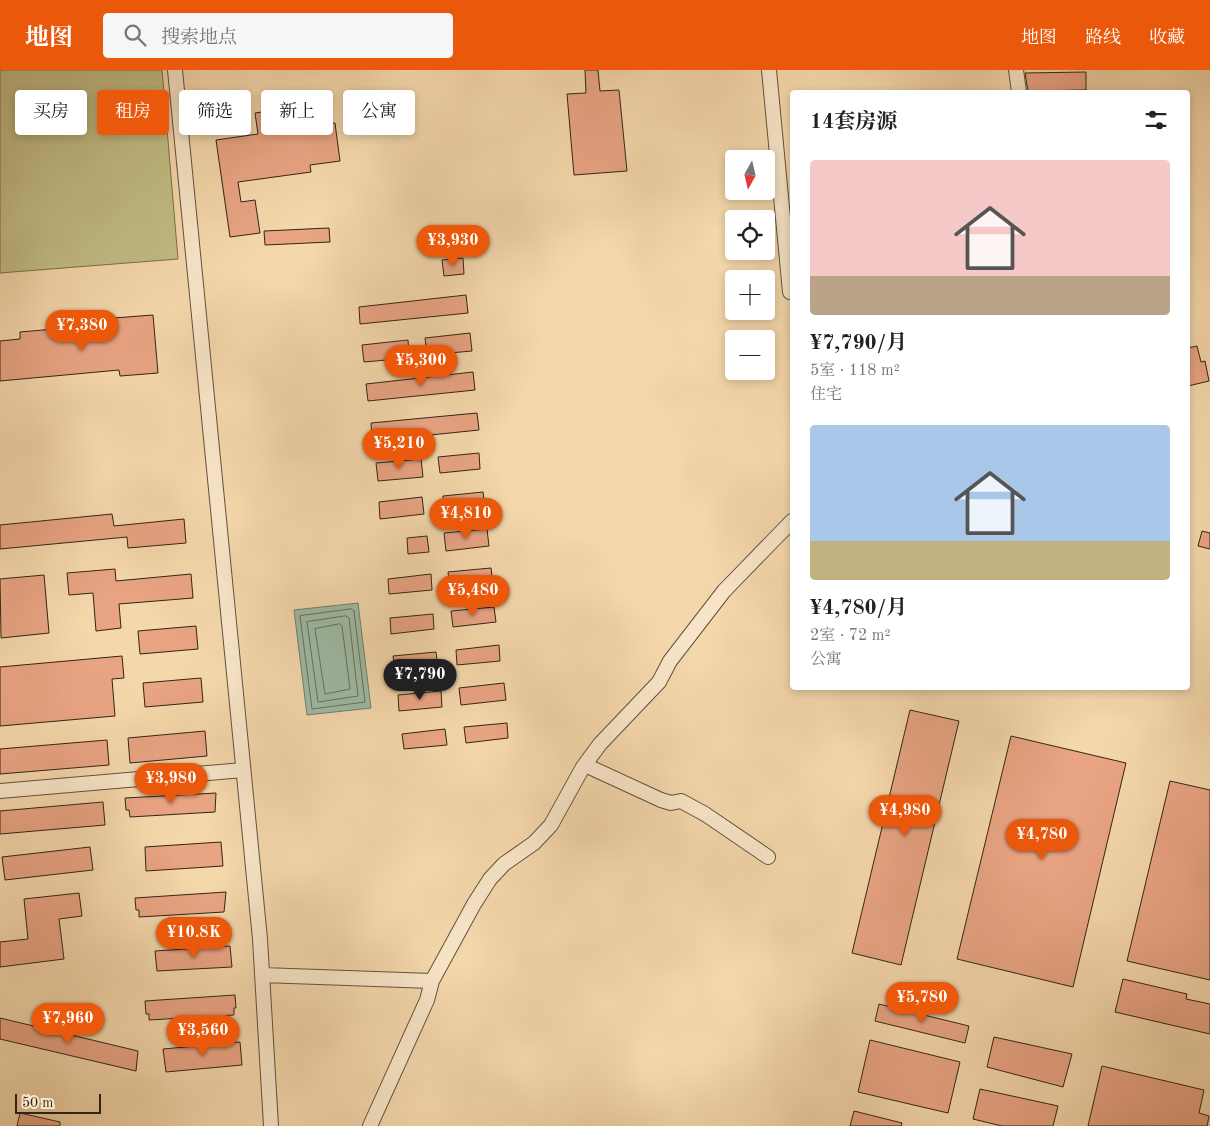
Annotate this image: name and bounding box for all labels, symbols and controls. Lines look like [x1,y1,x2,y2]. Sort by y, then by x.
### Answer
search box [103,13,453,58]
icon: search [121,21,149,49]
text: 地图 [25,27,73,51]
text: 搜索地点 [161,29,237,48]
text: 地图 [1021,29,1057,47]
text: 路线 [1085,29,1121,47]
text: 收藏 [1149,29,1185,47]
chip: 买房 [15,90,87,135]
chip: 租房 [97,90,169,135]
chip: 筛选 [179,90,251,135]
chip: 新上 [261,90,333,135]
chip: 公寓 [343,90,415,135]
icon: filters [1142,106,1170,134]
text: 14套房源 [810,112,897,133]
north arrow [725,150,775,200]
map controls [725,150,775,380]
icon: home [945,193,1035,283]
button: locate [725,210,775,260]
pin: ¥3,930 [412,224,494,267]
text: ¥3,930 [428,233,478,249]
button: + [725,270,775,320]
pin: ¥7,380 [41,310,123,352]
text: ¥7,380 [57,318,107,334]
button: − [725,330,775,380]
text: ¥7,790/月 [810,333,907,354]
pin: ¥5,300 [380,344,462,387]
text: ¥5,300 [396,353,446,369]
text: 5室 · 118 m² [810,363,900,379]
text: 住宅 [810,387,842,403]
pin: ¥5,210 [358,428,440,470]
text: ¥5,210 [374,436,424,452]
icon: home [945,458,1035,548]
pin: ¥4,810 [425,498,507,540]
text: ¥4,810 [441,506,491,522]
pin: ¥5,480 [432,574,514,617]
text: ¥5,480 [448,583,498,599]
text: ¥4,780/月 [810,598,907,619]
text: 2室 · 72 m² [810,628,891,644]
text: 公寓 [810,652,842,668]
pin: ¥7,790 [379,658,461,701]
text: ¥7,790 [395,667,445,683]
pin: ¥3,980 [130,762,212,805]
text: ¥3,980 [146,771,196,787]
pin: ¥4,980 [864,794,946,837]
text: ¥4,980 [880,803,930,819]
pin: ¥4,780 [1001,818,1083,861]
text: ¥4,780 [1017,827,1067,843]
pin: ¥10.8K [153,916,235,959]
text: ¥10.8K [167,925,221,941]
pin: ¥5,780 [881,982,963,1024]
text: ¥5,780 [897,990,947,1006]
pin: ¥7,960 [27,1002,109,1045]
text: ¥7,960 [43,1011,93,1027]
pin: ¥3,560 [162,1014,244,1057]
text: ¥3,560 [178,1023,228,1039]
scale bar [15,1091,101,1114]
text: 50 m [22,1096,53,1110]

